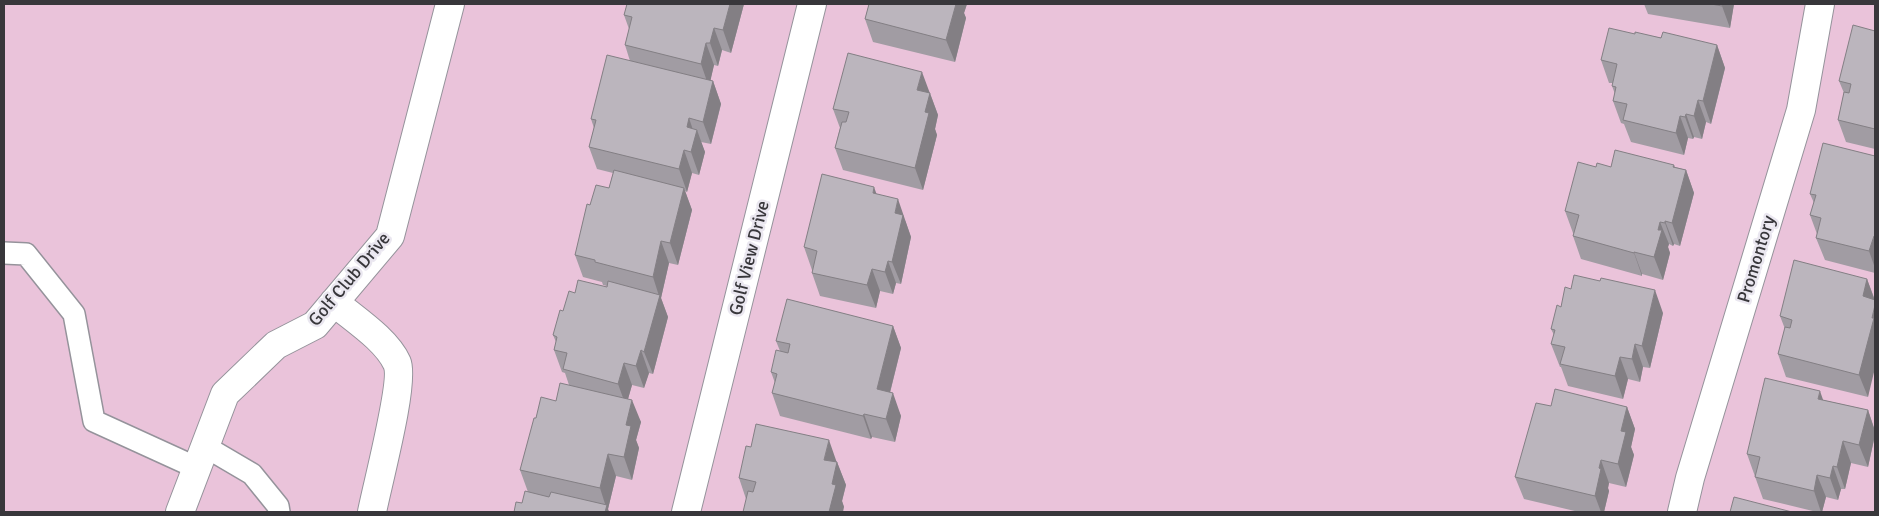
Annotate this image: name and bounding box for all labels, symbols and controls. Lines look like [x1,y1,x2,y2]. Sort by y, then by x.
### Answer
street label: Golf View Drive [724,198,774,318]
street label: Promontory [1732,212,1780,305]
street label: Golf Club Drive [303,228,395,330]

